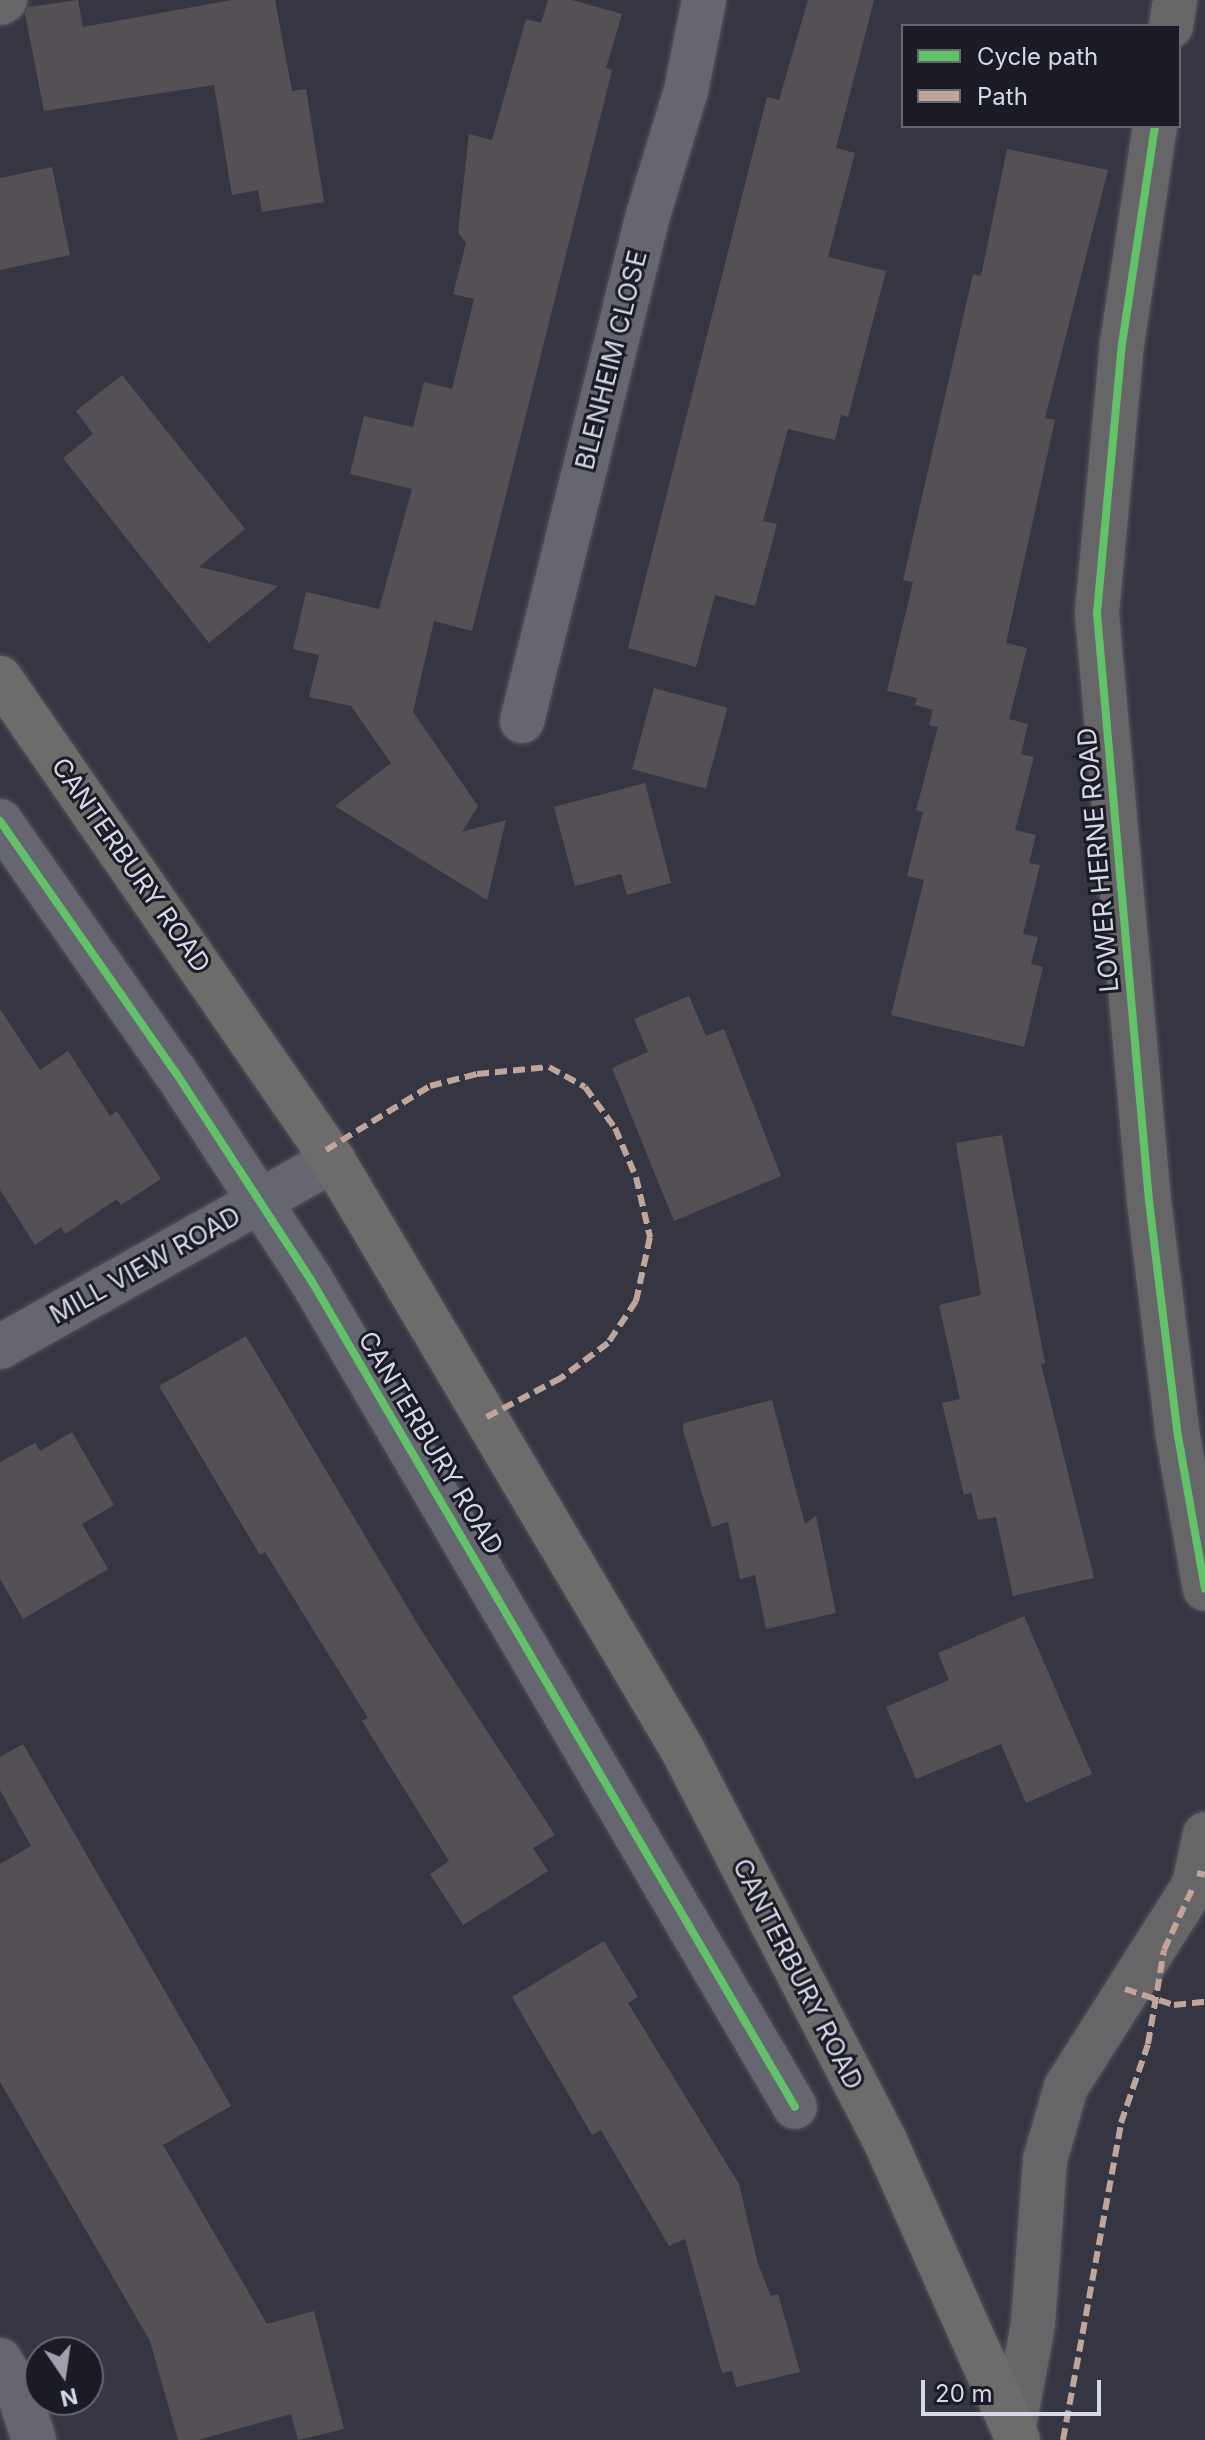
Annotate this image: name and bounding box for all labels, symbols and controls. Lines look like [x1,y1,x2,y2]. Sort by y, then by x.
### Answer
legend [901,24,1181,128]
text: Cycle path [977,42,1098,71]
text: Path [977,82,1028,111]
street label: BLENHEIM CLOSE [569,247,653,473]
street label: LOWER HERNE ROAD [1071,726,1125,994]
street label: CANTERBURY ROAD [45,752,217,978]
street label: MILL VIEW ROAD [44,1200,246,1330]
street label: CANTERBURY ROAD [352,1326,510,1560]
street label: CANTERBURY ROAD [726,1853,870,2095]
north arrow [24,2336,104,2416]
scale bar [925,2364,1105,2414]
text: 20 m [935,2379,993,2408]
text: N [58,2383,80,2412]

